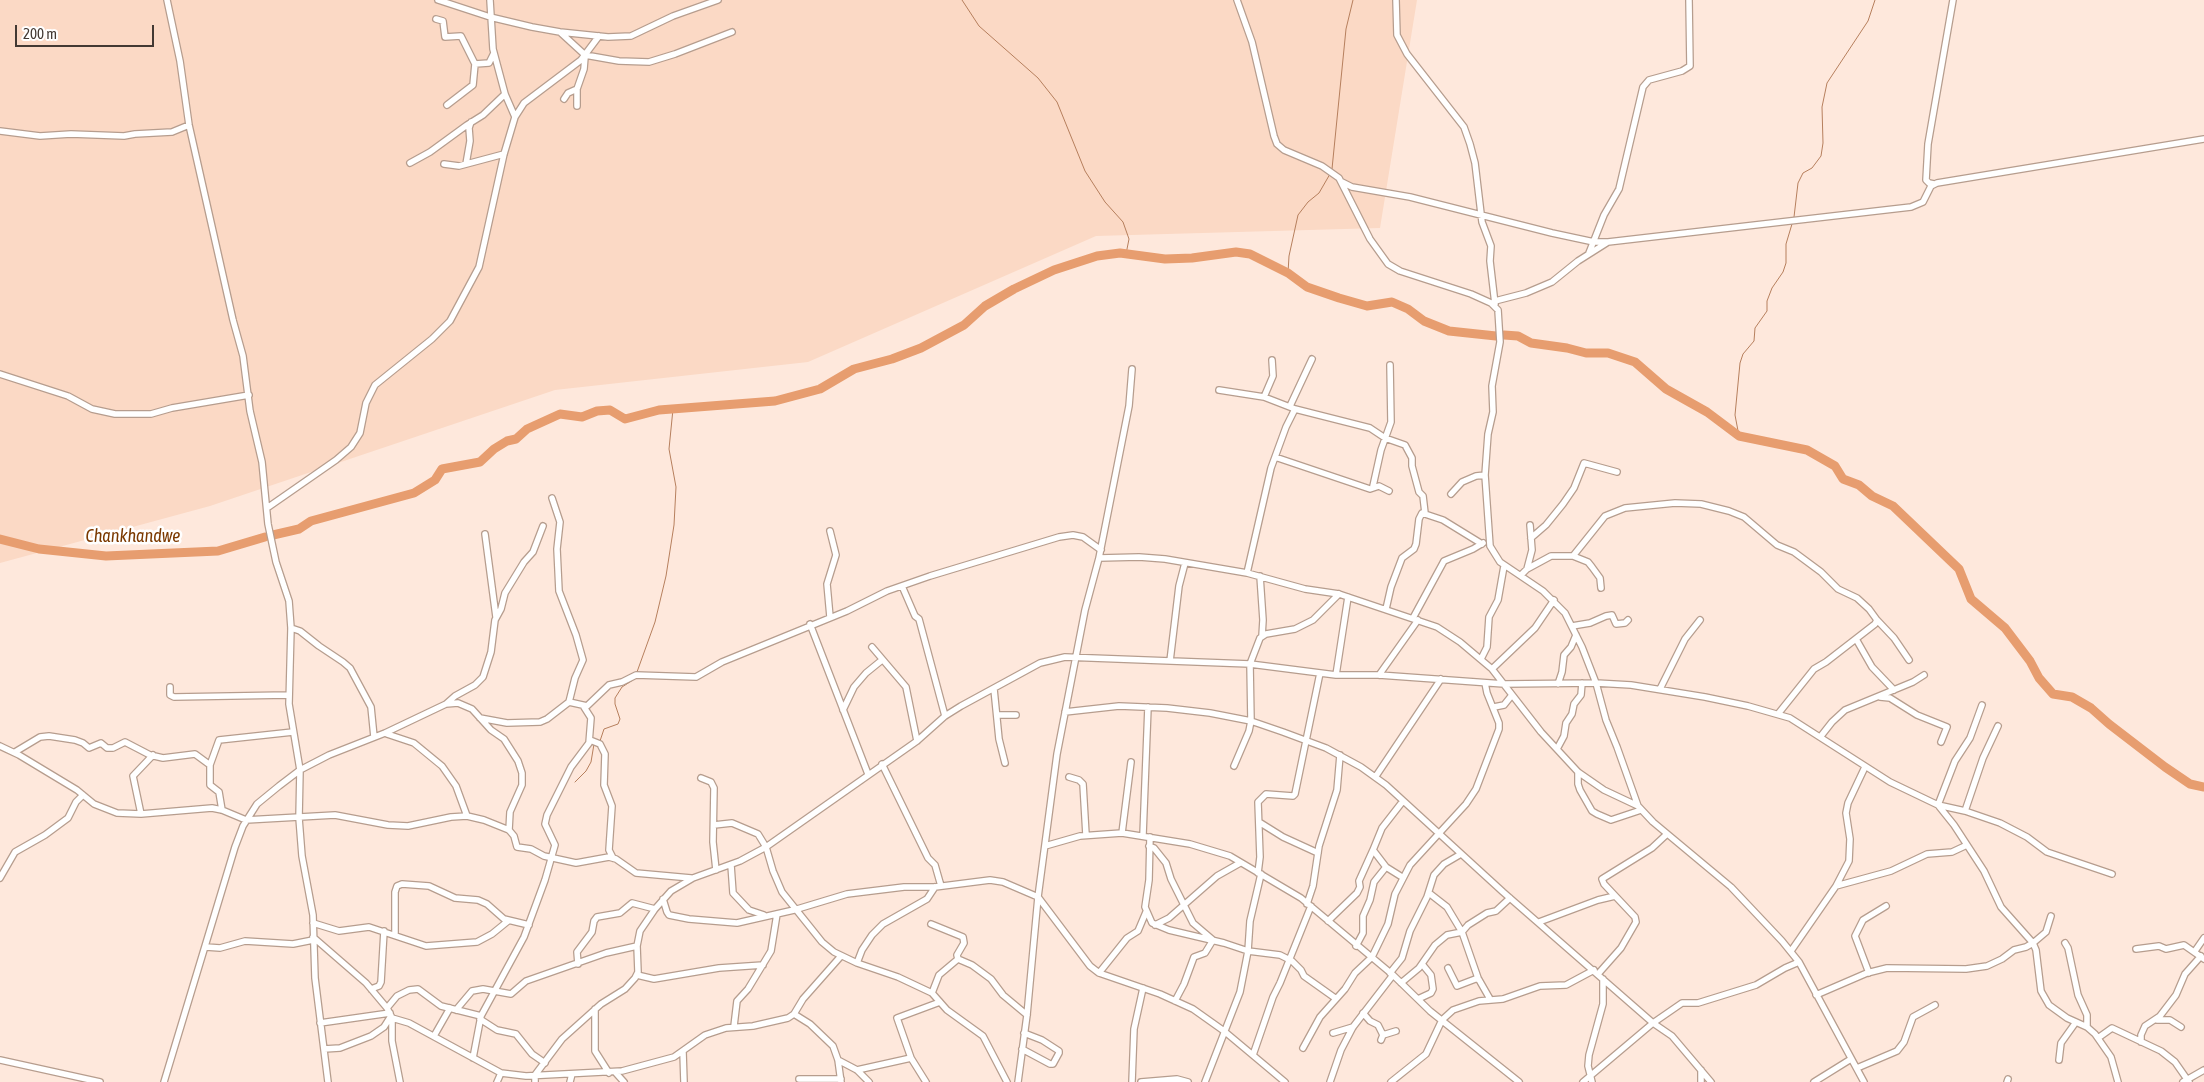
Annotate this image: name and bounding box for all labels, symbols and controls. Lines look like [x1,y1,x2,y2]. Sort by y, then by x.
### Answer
scale bar [18,15,156,47]
text: 200 m [23,25,57,42]
water label: Chankhandwe [86,525,180,547]

